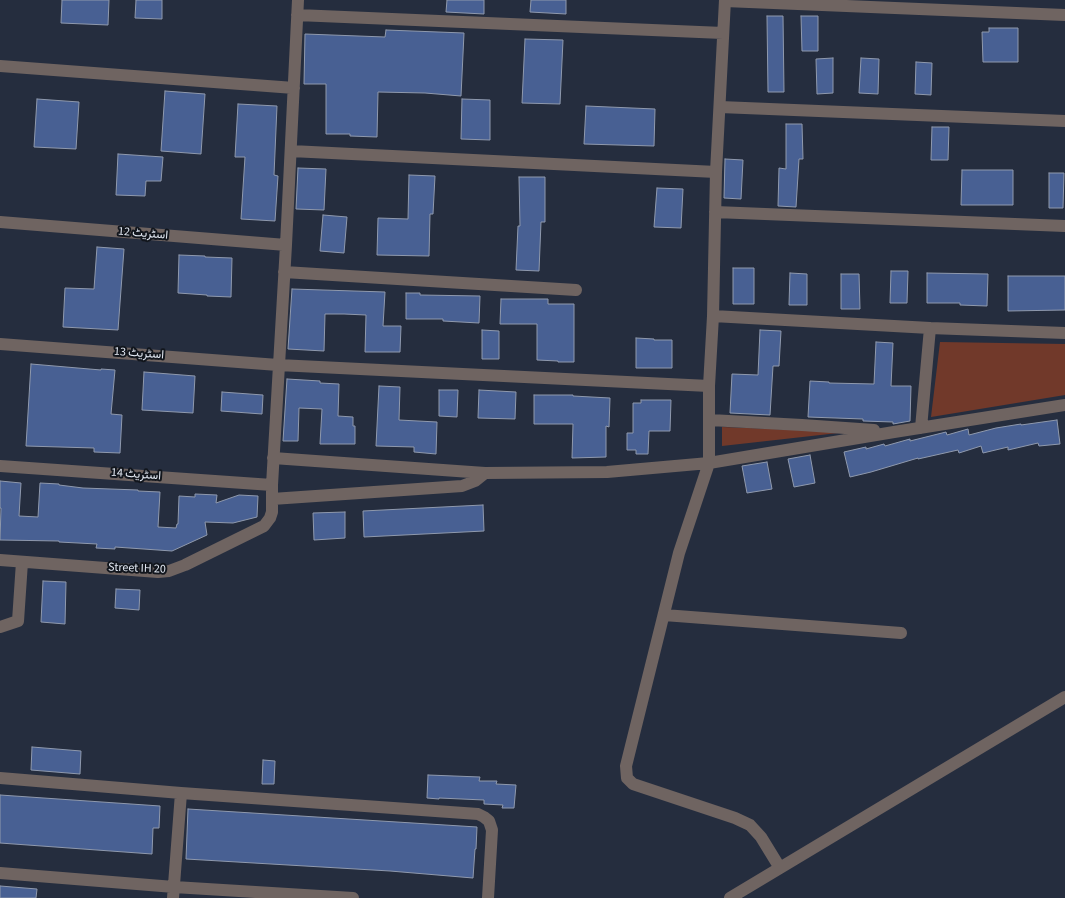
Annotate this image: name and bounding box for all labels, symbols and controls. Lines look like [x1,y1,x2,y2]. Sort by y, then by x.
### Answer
street label: اسٹریٹ 12 [117,225,169,243]
street label: اسٹریٹ 13 [113,345,165,363]
street label: اسٹریٹ 14 [110,466,162,484]
street label: Street IH 20 [108,561,166,577]

